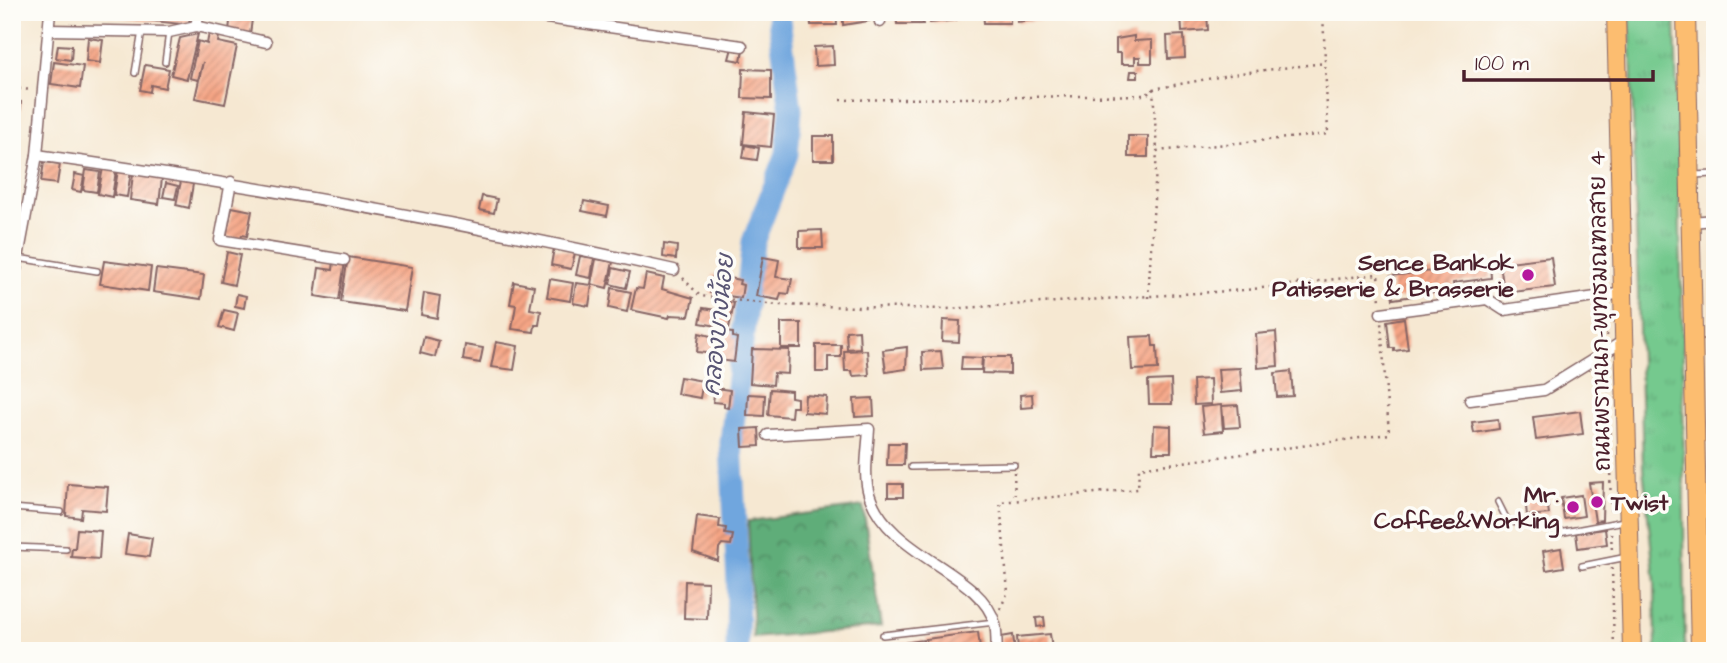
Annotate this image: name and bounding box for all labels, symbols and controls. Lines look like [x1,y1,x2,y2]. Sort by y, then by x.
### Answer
scale bar [1464,38,1654,82]
text: 100 m [1475,49,1530,78]
street label: ถนนพรานนก-พุทธมณฑลสาย 4 [1581,150,1620,472]
place label: Sence Bankok Patisserie & Brasserie [1272,247,1515,305]
water label: คลองบางน้อย [695,250,744,398]
marker: Sence Bankok Patisserie & Brasserie [1520,267,1536,283]
place label: Mr. Coffee&Working [1374,479,1559,538]
place label: Twist [1610,487,1669,519]
marker: Twist [1589,494,1605,510]
marker: Mr. Coffee&Working [1565,499,1581,515]

